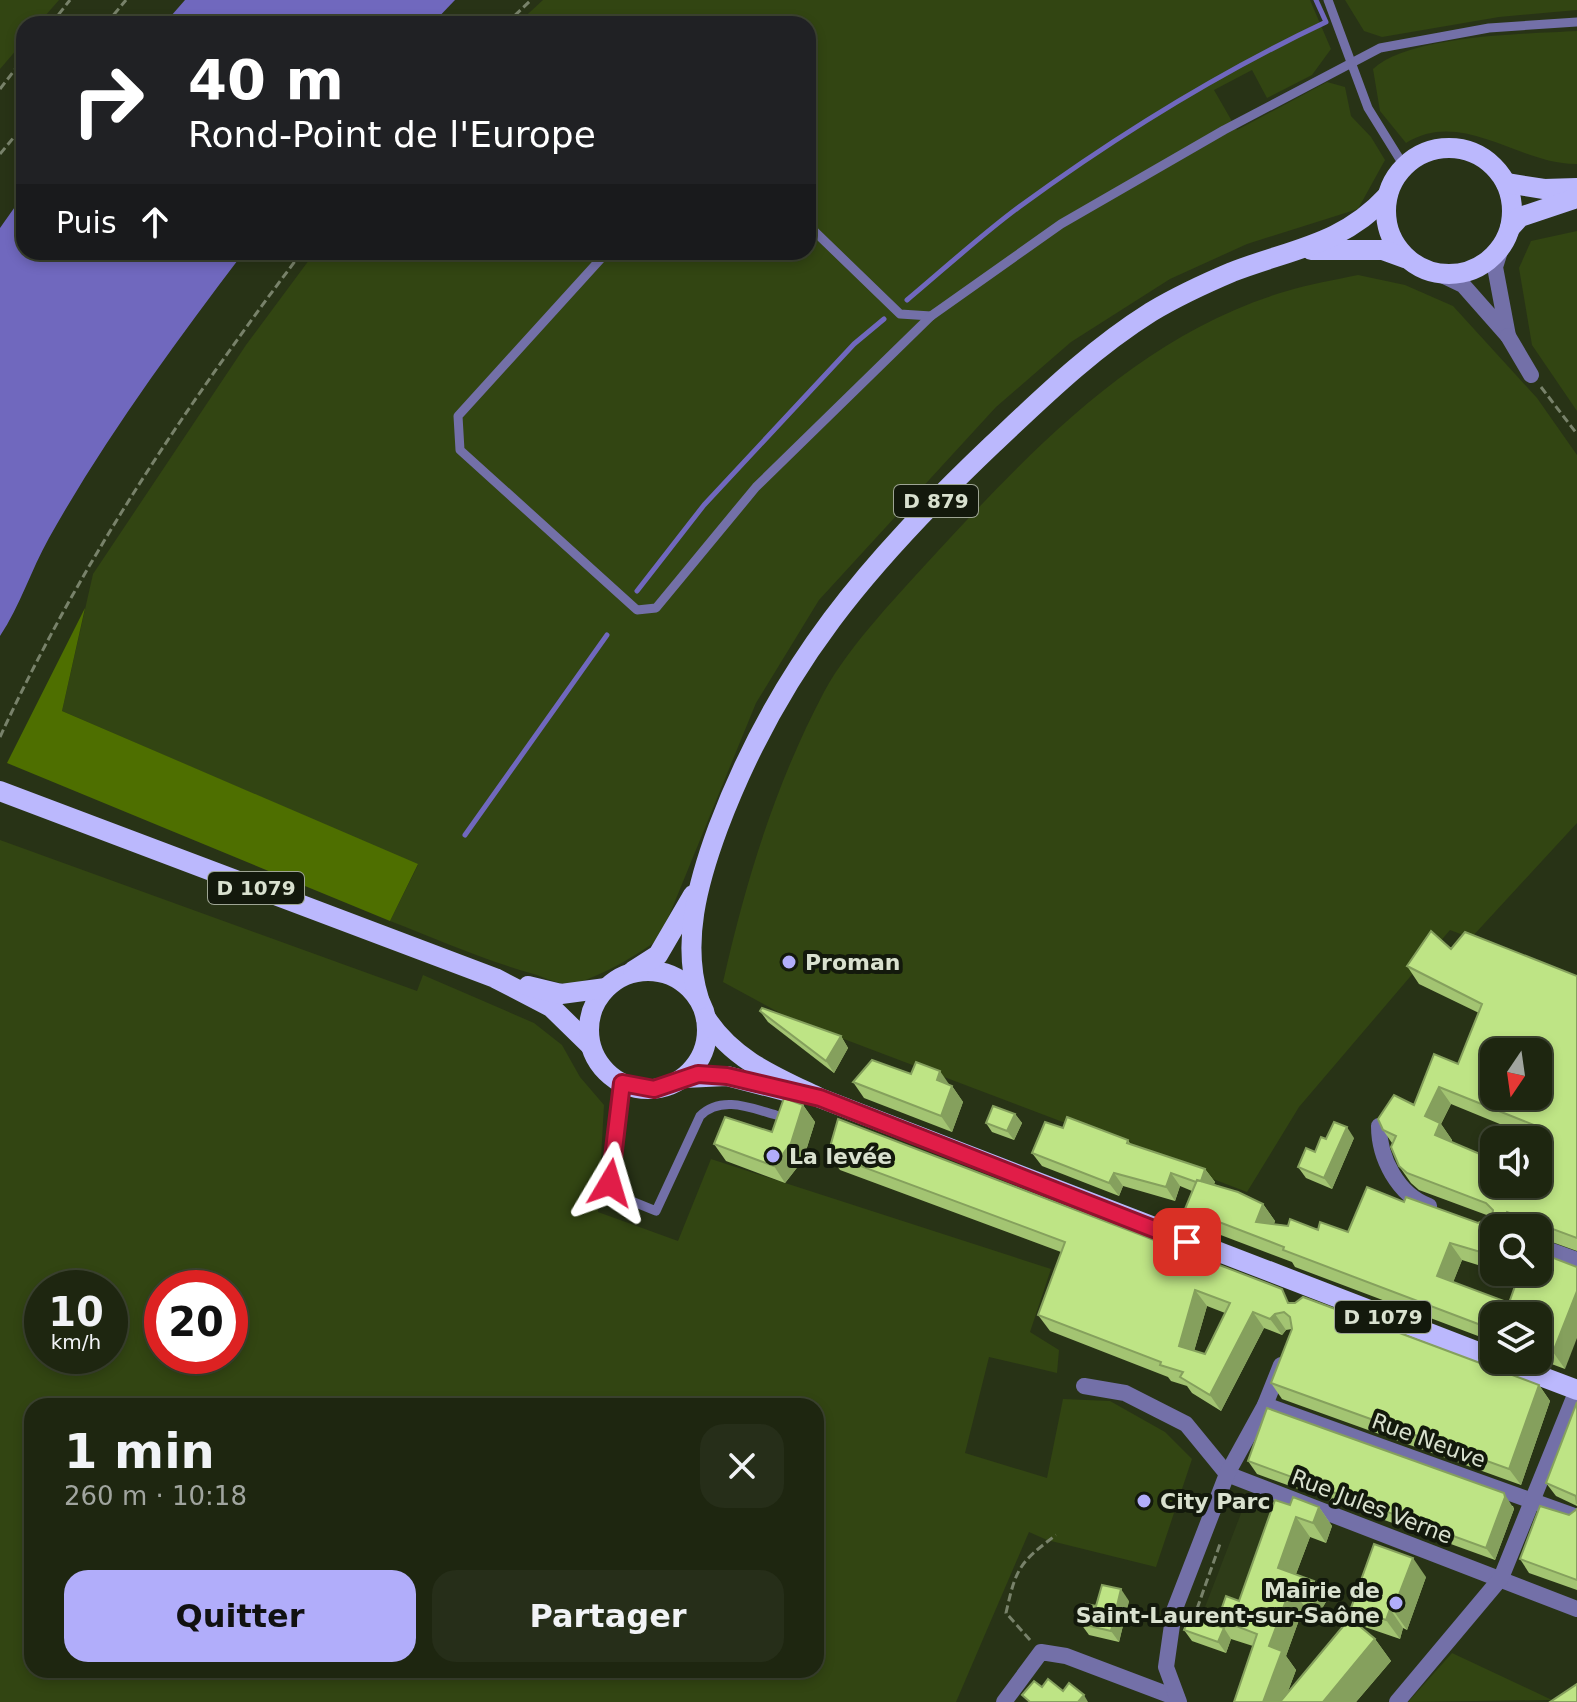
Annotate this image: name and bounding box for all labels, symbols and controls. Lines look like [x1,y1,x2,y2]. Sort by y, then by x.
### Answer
text: 40 m [188,47,344,112]
icon: right [56,48,160,152]
text: Rond-Point de l'Europe [188,114,596,155]
icon: ahead [133,200,177,244]
text: Puis [56,205,117,240]
road number: D 879 [894,485,978,517]
road number: D 1079 [208,872,304,904]
place label: Proman [805,950,901,975]
marker: Proman [780,953,798,971]
north arrow [1480,1038,1552,1110]
map controls [1480,1038,1552,1374]
button: sound [1480,1126,1552,1198]
position arrow [568,1141,652,1225]
place label: La levée [789,1144,892,1169]
marker: La levée [764,1147,782,1165]
pin [1153,1208,1221,1276]
button: search [1480,1214,1552,1286]
icon: arrive [1165,1220,1209,1264]
speed limit sign: 20 [144,1270,248,1374]
text: 10 [48,1289,104,1335]
road number: D 1079 [1335,1301,1431,1333]
button: layers [1480,1302,1552,1374]
text: km/h [51,1330,101,1354]
street label: Rue Neuve [1369,1408,1489,1473]
text: 1 min [64,1423,215,1479]
button: close [700,1424,784,1508]
street label: Rue Jules Verne [1288,1464,1456,1549]
text: 260 m · 10:18 [64,1481,247,1511]
place label: City Parc [1160,1489,1270,1514]
marker: City Parc [1135,1492,1153,1510]
button: Quitter [64,1570,416,1662]
button: Partager [432,1570,784,1662]
place label: Mairie de Saint-Laurent-sur-Saône [1076,1578,1380,1628]
marker: Mairie de Saint-Laurent-sur-Saône [1387,1594,1405,1612]

